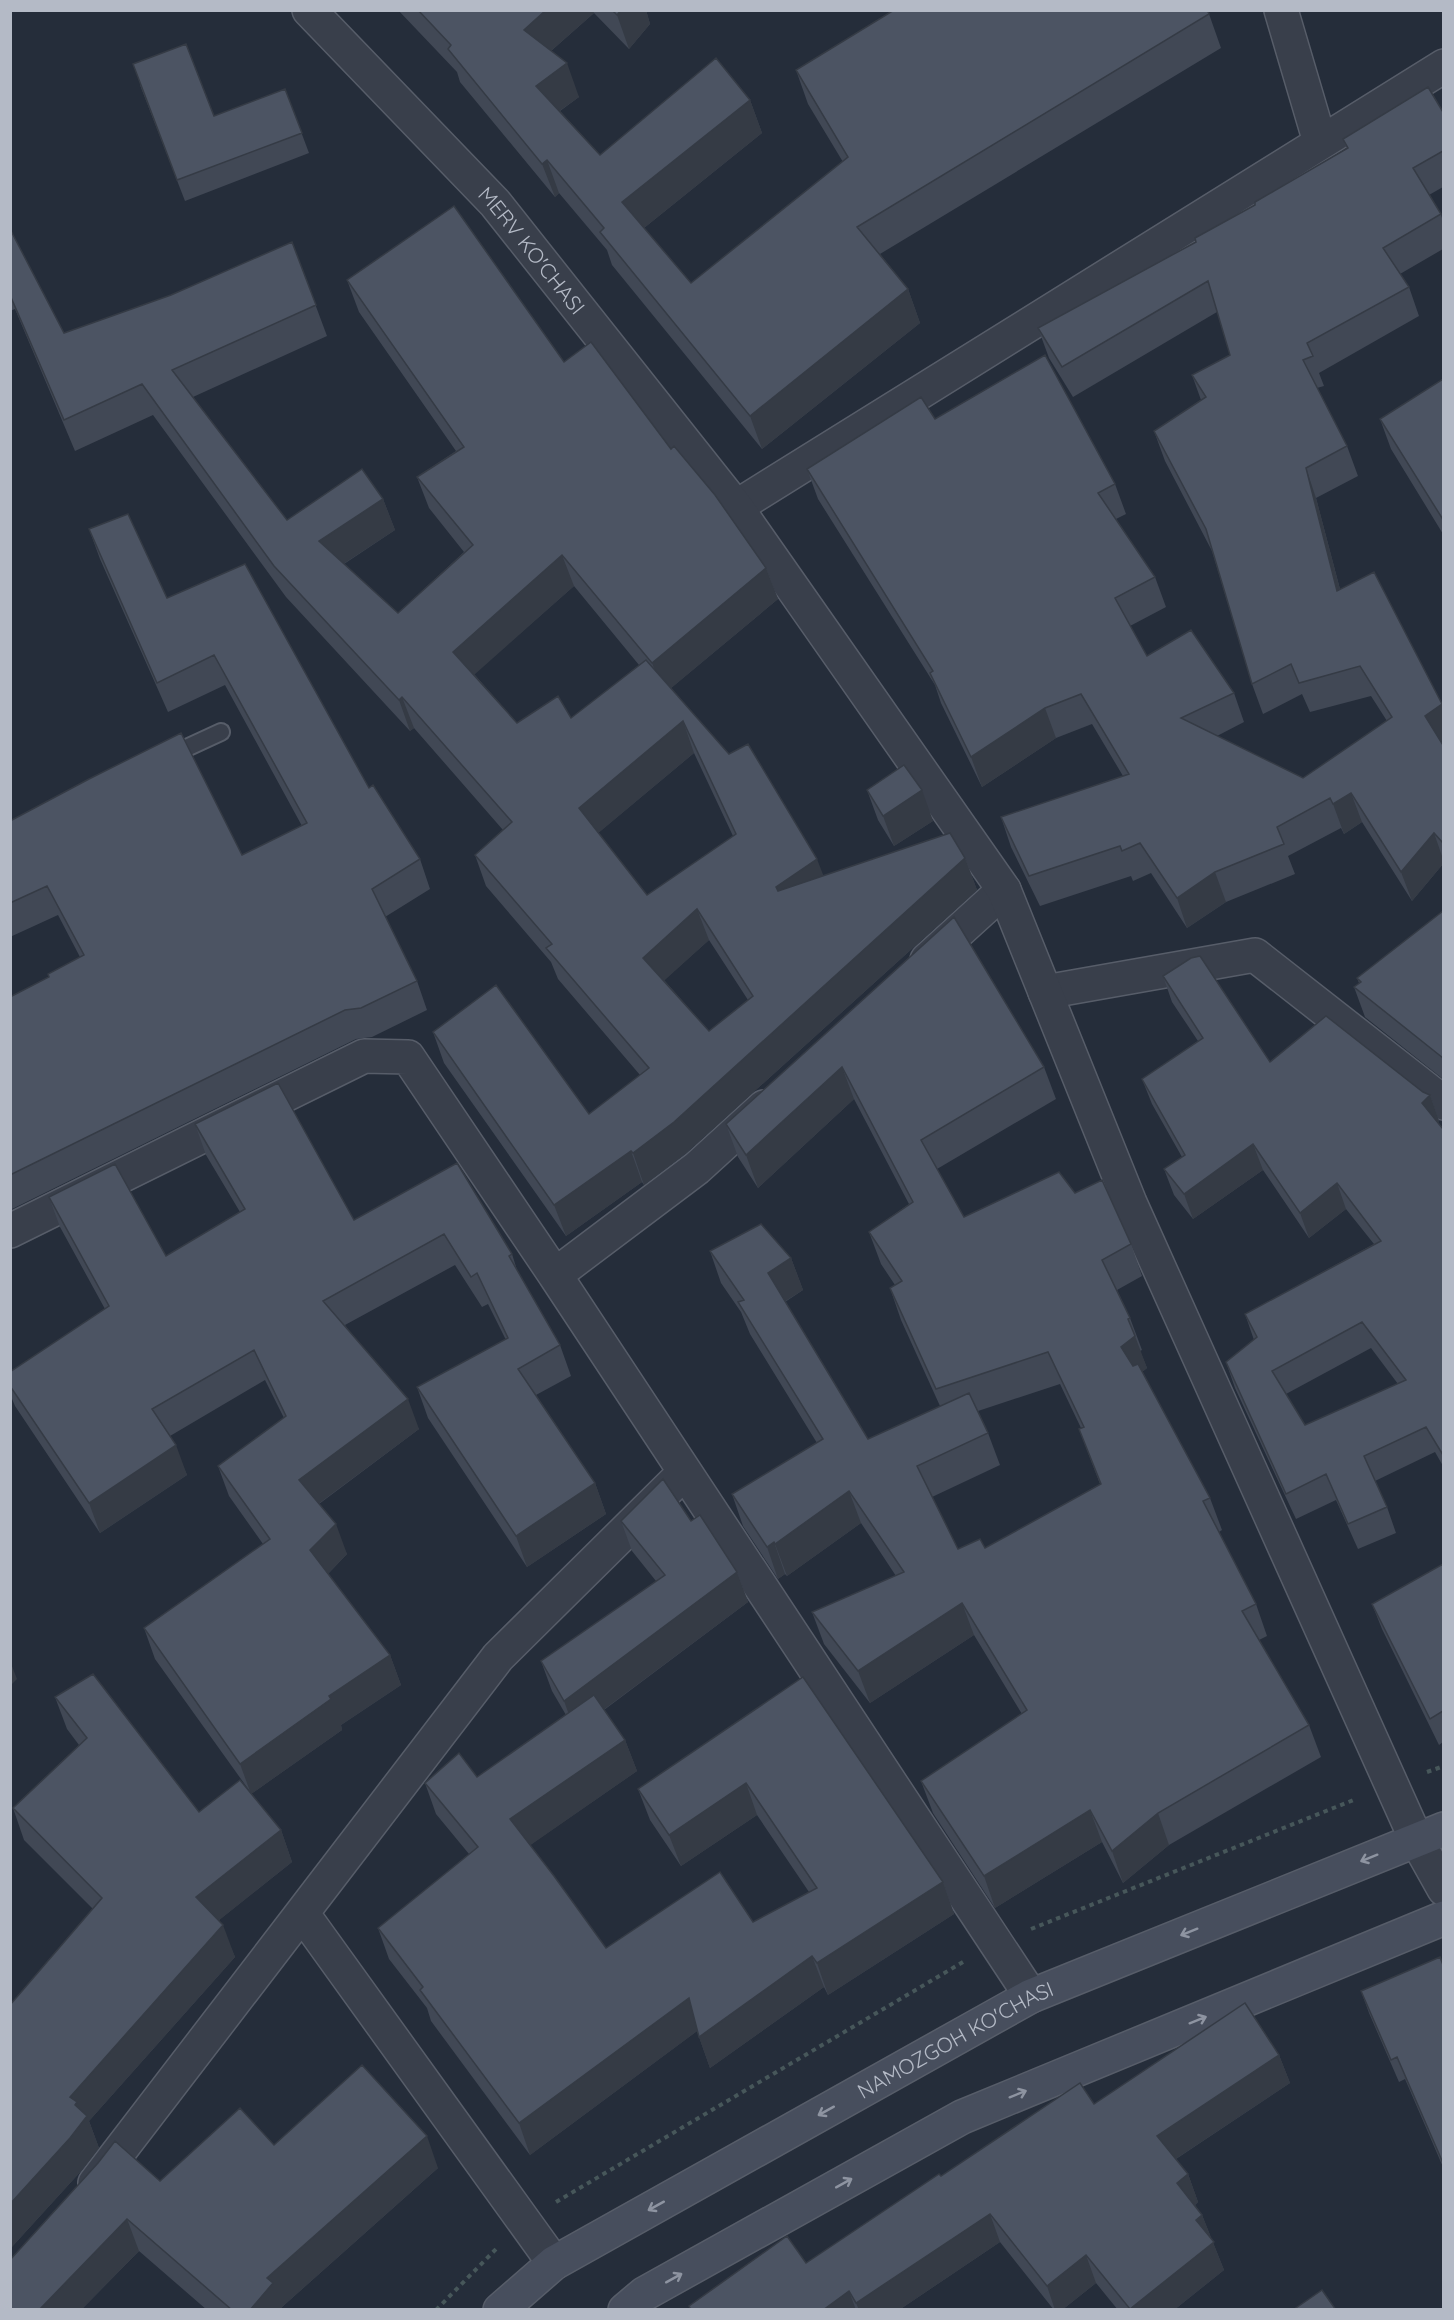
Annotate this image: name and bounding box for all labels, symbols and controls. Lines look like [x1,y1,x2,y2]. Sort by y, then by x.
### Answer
street label: MERV KO'CHASI [473,181,591,319]
one-way arrow [1361,1853,1379,1864]
one-way arrow [1180,1927,1198,1938]
street label: NAMOZGOH KO'CHASI [852,1975,1057,2104]
one-way arrow [1188,2014,1206,2025]
one-way arrow [1008,2088,1026,2099]
one-way arrow [818,2105,835,2117]
one-way arrow [835,2177,852,2189]
one-way arrow [648,2200,665,2212]
one-way arrow [665,2271,682,2283]

